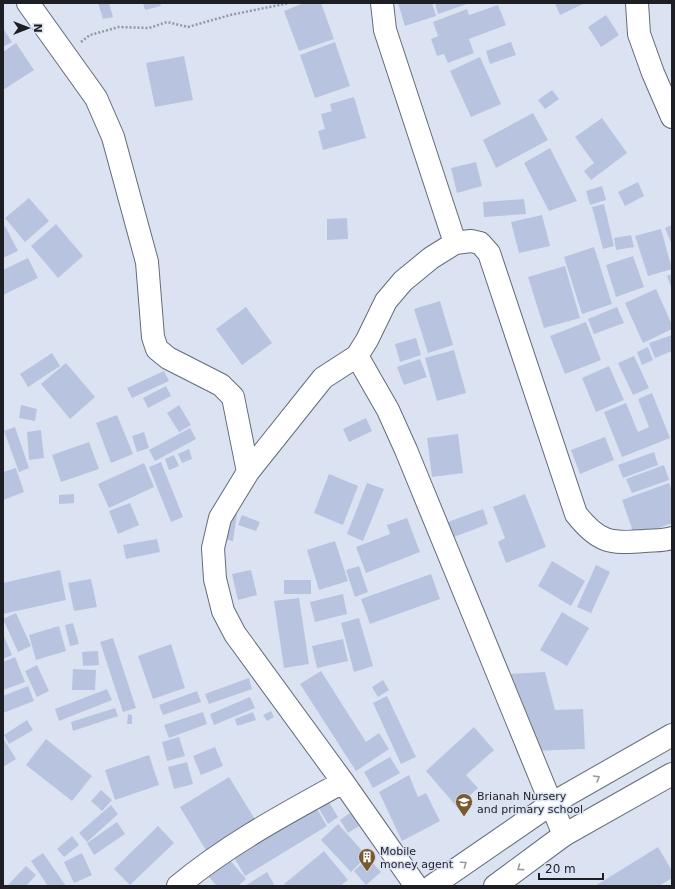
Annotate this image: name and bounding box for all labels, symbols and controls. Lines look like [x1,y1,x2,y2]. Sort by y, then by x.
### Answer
north arrow [8,8,48,48]
text: N [31,23,44,33]
one-way arrow [592,775,600,782]
place label: Brianah Nursery and primary school [477,790,583,816]
school or university icon: Brianah Nursery and primary school [454,792,474,817]
place label: Mobile money agent [380,845,454,871]
building icon: Mobile money agent [357,847,377,872]
scale bar [539,855,603,881]
one-way arrow [460,861,467,869]
text: 20 m [545,862,576,876]
one-way arrow [517,863,524,871]

